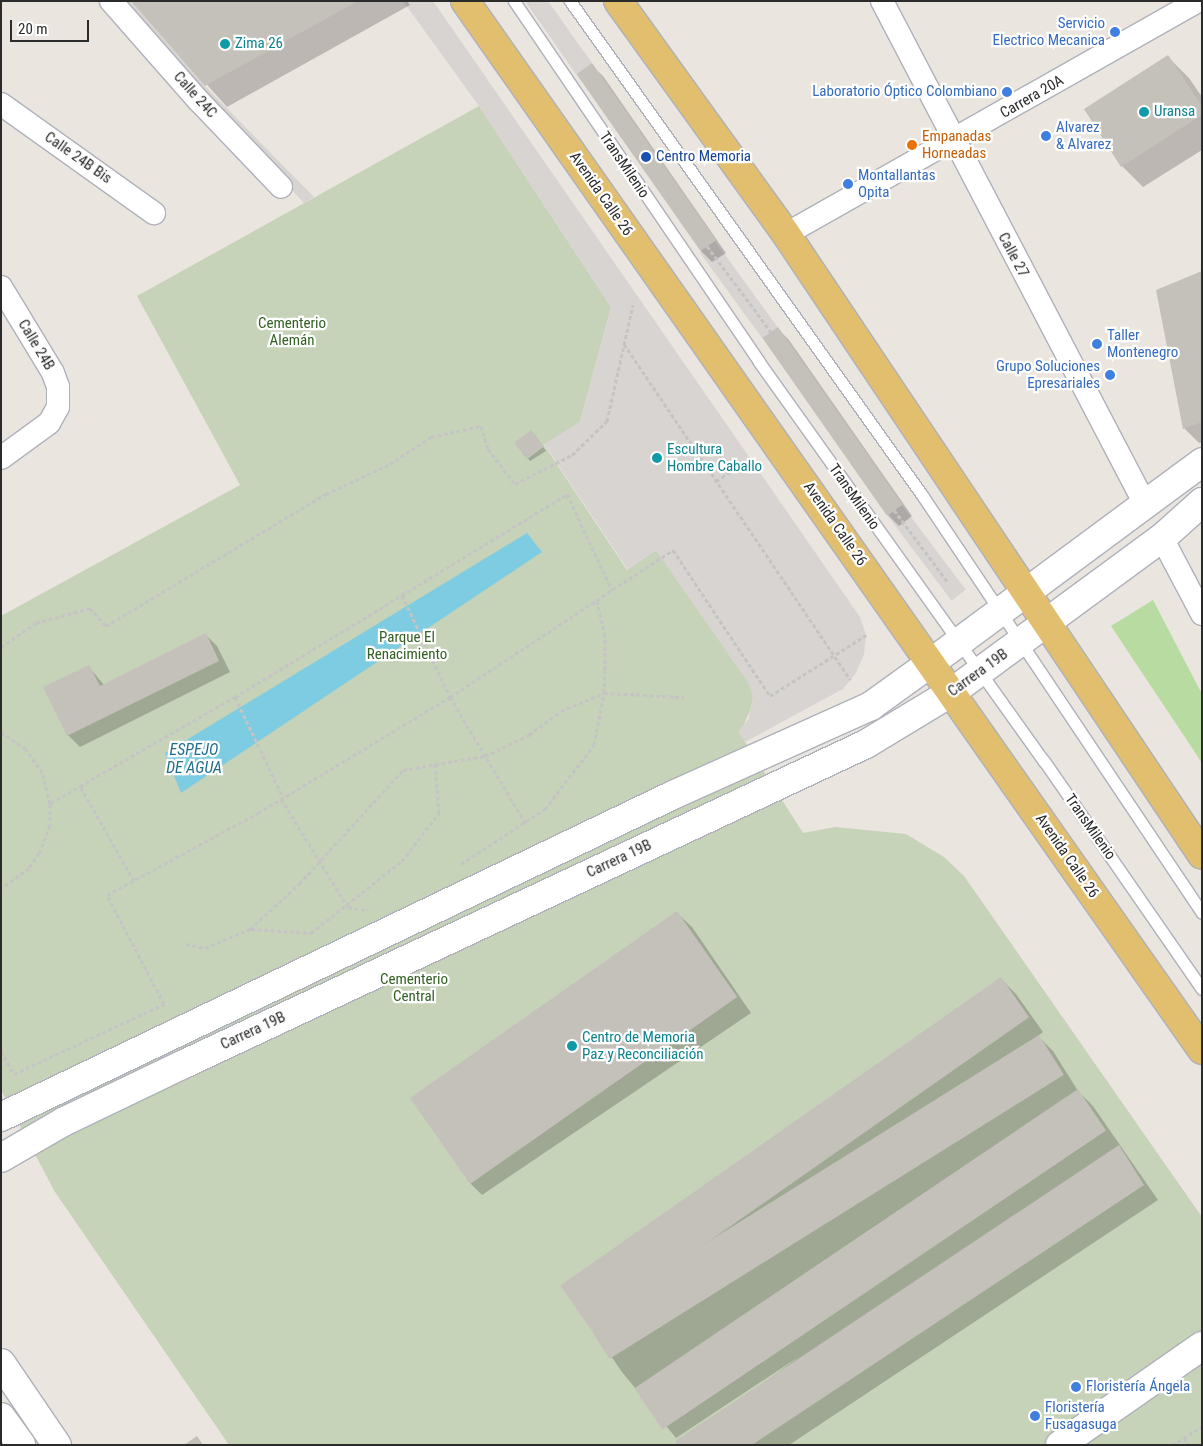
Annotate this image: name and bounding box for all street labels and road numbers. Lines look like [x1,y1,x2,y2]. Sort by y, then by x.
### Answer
street label: Calle 24C [169,68,221,122]
street label: Carrera 20A [997,72,1067,122]
street label: Calle 24B Bis [41,128,115,188]
street label: TransMilenio [595,128,653,202]
street label: Avenida Calle 26 [565,149,637,239]
street label: Calle 27 [994,230,1032,280]
street label: Calle 24B [14,316,58,374]
street label: TransMilenio [825,461,883,533]
street label: Avenida Calle 26 [799,479,871,569]
street label: Carrera 19B [945,645,1011,701]
street label: TransMilenio [1061,791,1119,863]
street label: Avenida Calle 26 [1031,811,1103,901]
street label: Carrera 19B [584,836,654,882]
street label: Carrera 19B [218,1008,288,1054]

